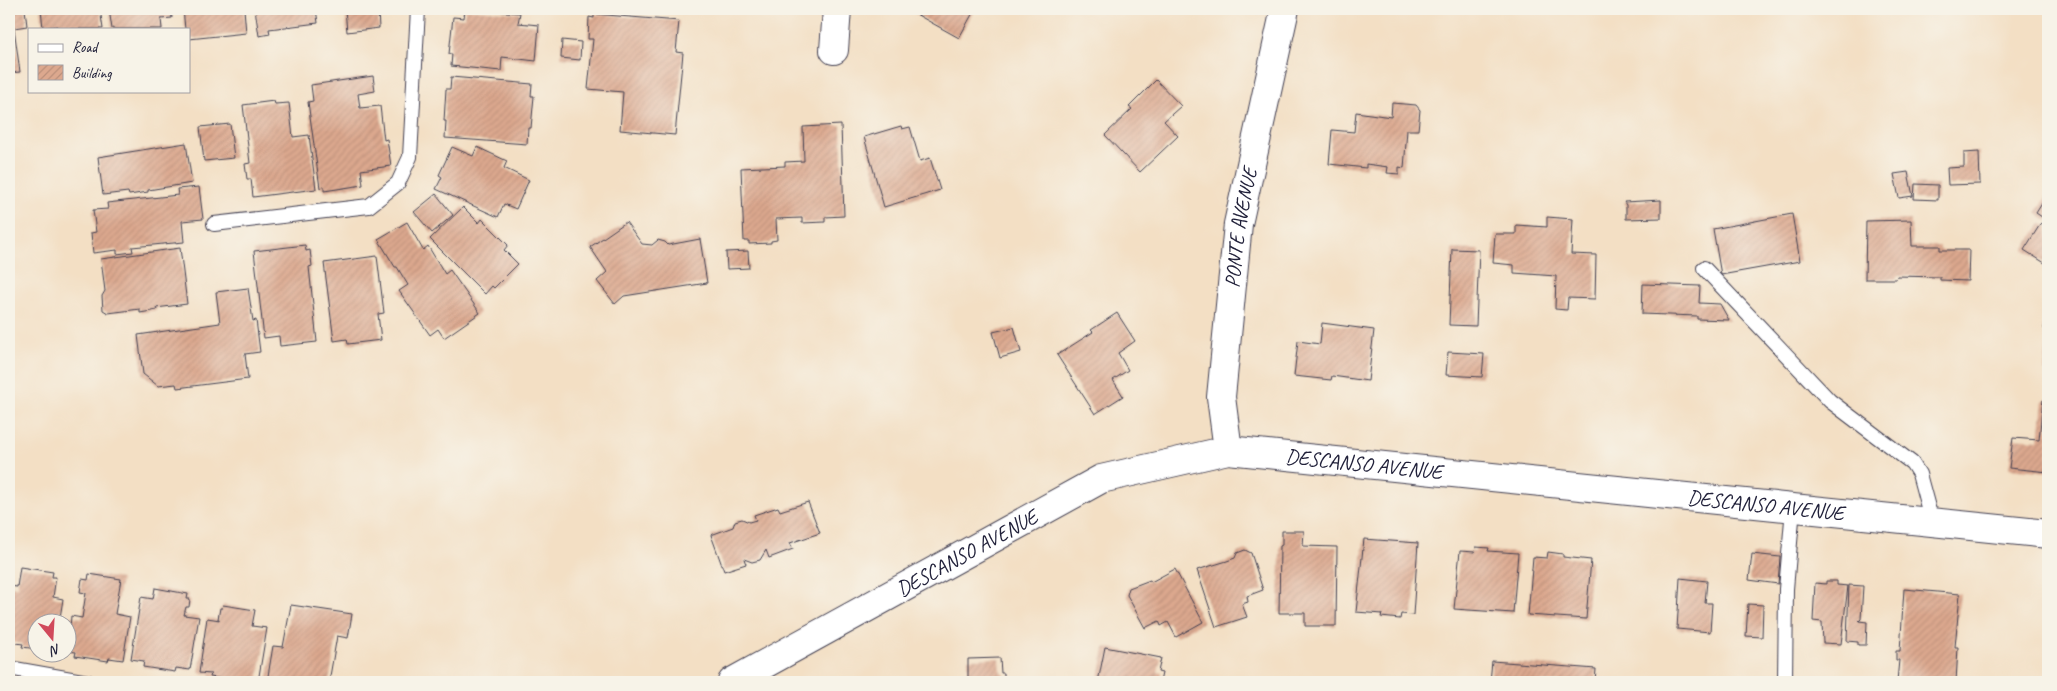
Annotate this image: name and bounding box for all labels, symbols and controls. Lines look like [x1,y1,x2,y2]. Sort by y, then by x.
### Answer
legend [28,28,190,92]
text: Road [72,38,99,57]
text: Building [72,64,112,83]
street label: PONTE AVENUE [1219,163,1263,289]
street label: DESCANSO AVENUE [1284,443,1446,485]
street label: DESCANSO AVENUE [1686,484,1848,526]
street label: DESCANSO AVENUE [892,502,1044,602]
north arrow [28,614,78,664]
text: N [47,640,63,660]

